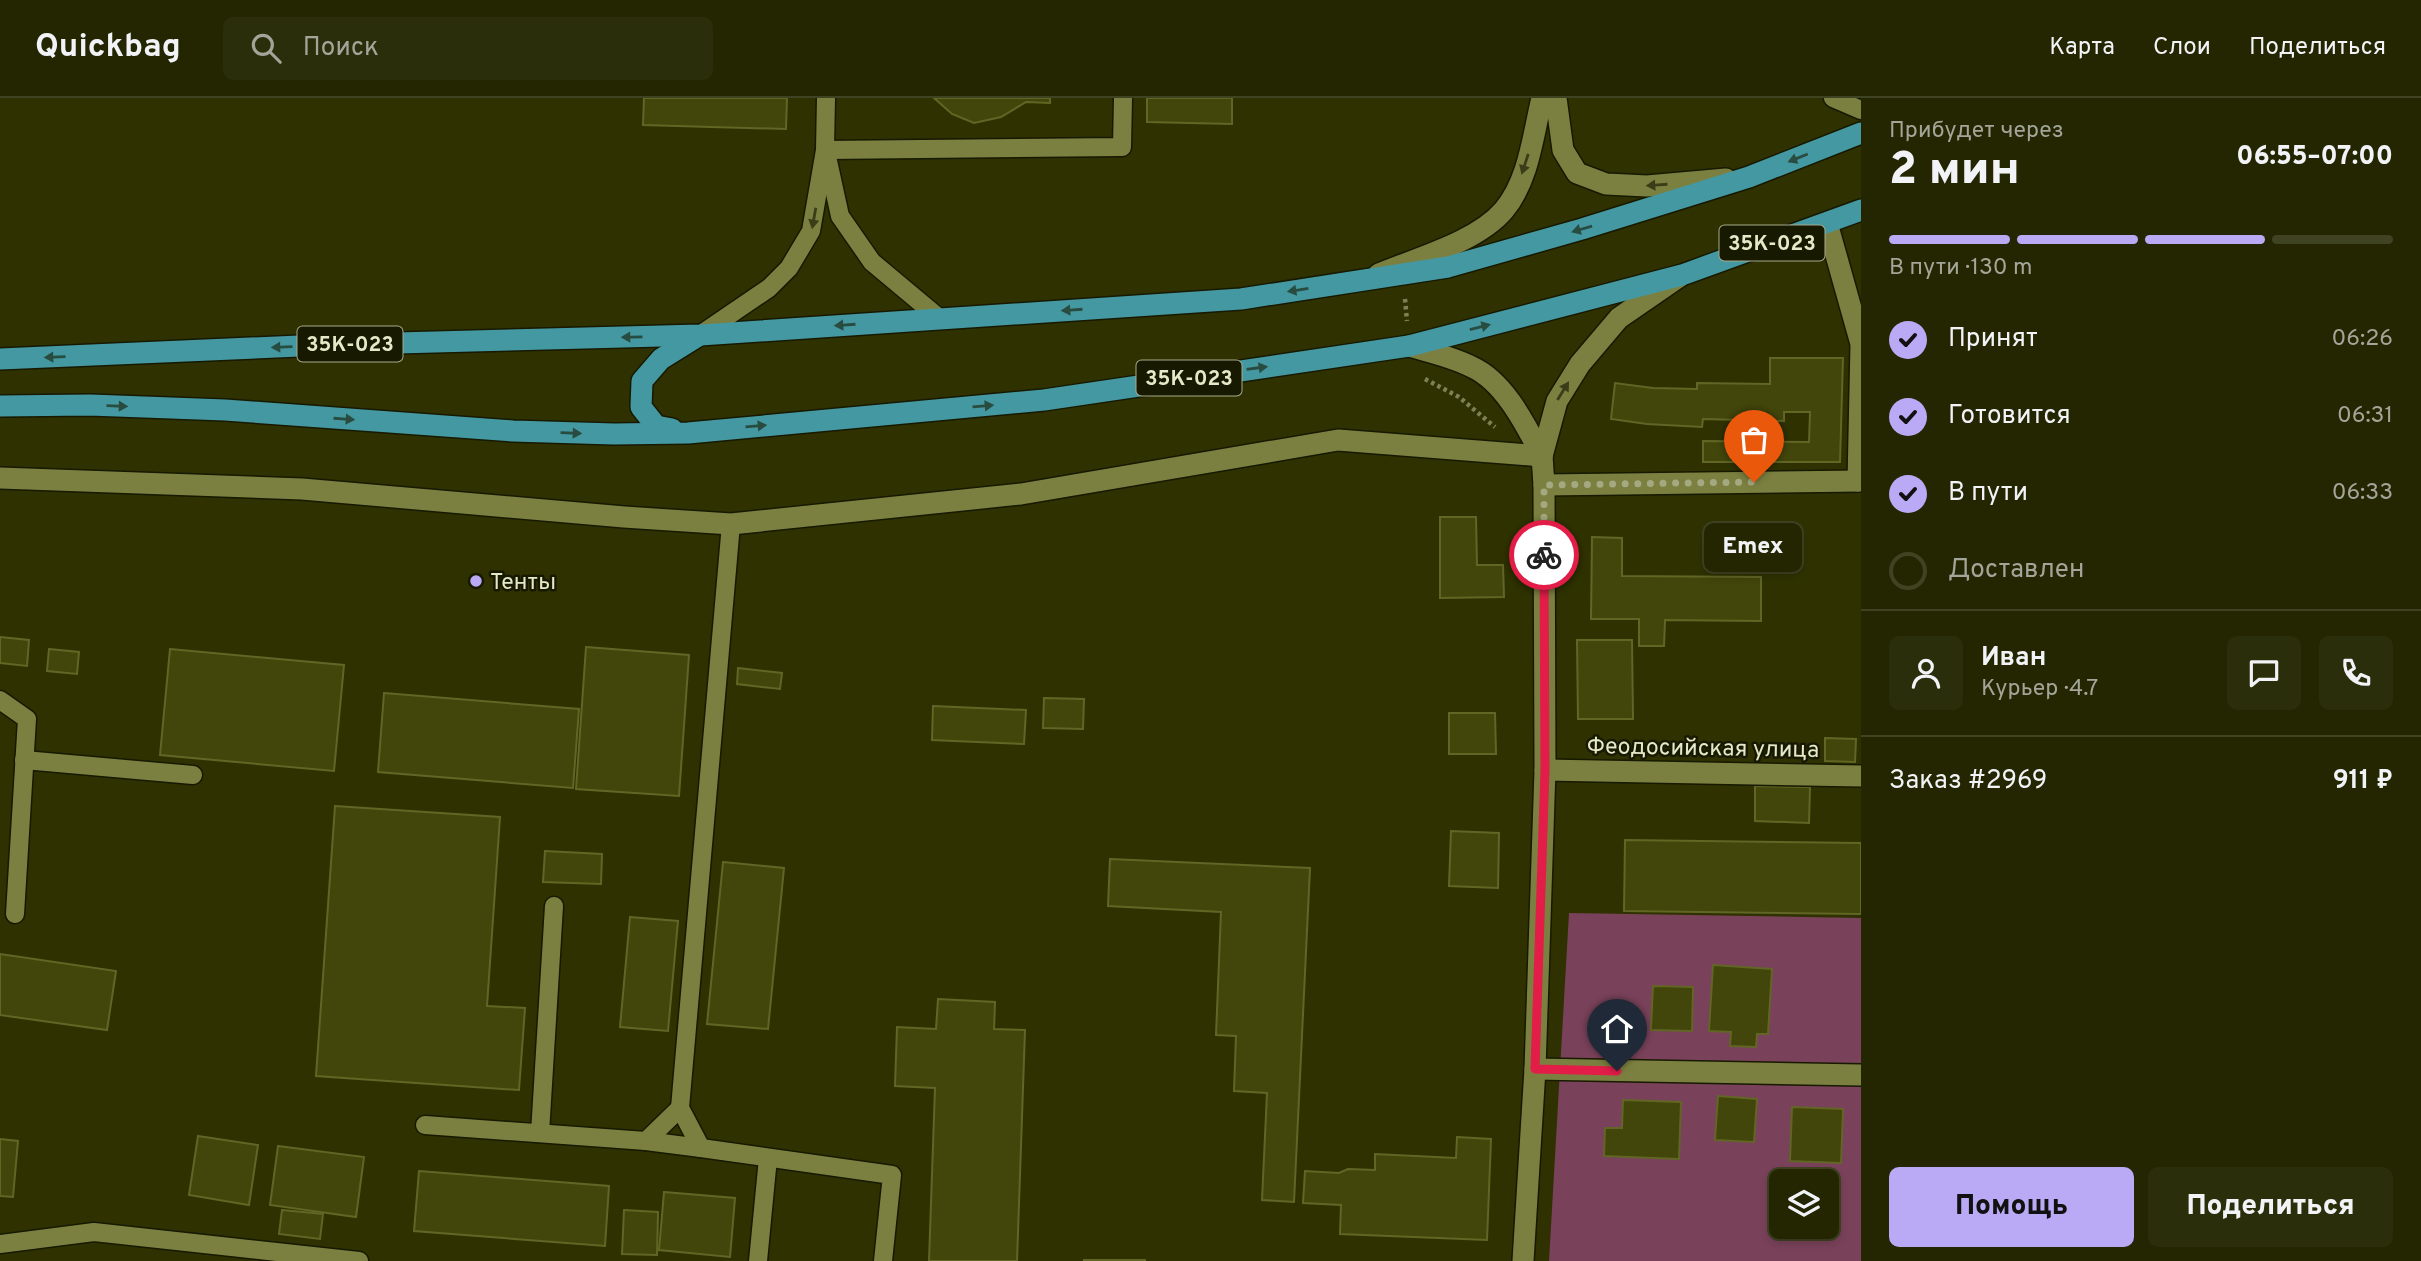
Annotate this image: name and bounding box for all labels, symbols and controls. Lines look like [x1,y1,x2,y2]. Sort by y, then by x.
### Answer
search box [223,17,713,80]
text: Quickbag [35,27,181,69]
icon: search [247,29,285,67]
text: Поиск [303,32,379,65]
text: Карта [2049,33,2115,63]
text: Слои [2153,33,2211,63]
text: Поделиться [2249,33,2386,63]
text: Прибудет через [1889,117,2064,146]
text: 06:55–07:00 [2236,141,2393,174]
text: 2 мин [1889,142,2020,201]
one-way arrow [1787,153,1808,164]
one-way arrow [1520,154,1530,175]
one-way arrow [1646,179,1668,190]
one-way arrow [808,207,819,229]
one-way arrow [1571,225,1592,235]
road number: 35К-023 [1720,226,1824,260]
text: В пути · 130 m [1889,254,2032,283]
one-way arrow [1287,285,1309,296]
one-way arrow [1061,305,1083,316]
one-way arrow [834,320,856,331]
one-way arrow [1469,321,1491,332]
icon: check [1889,321,1927,359]
text: Принят [1948,323,2038,356]
text: 06:26 [2332,325,2393,354]
road number: 35К-023 [298,327,402,362]
one-way arrow [620,331,642,343]
one-way arrow [271,341,293,352]
one-way arrow [43,351,65,362]
road number: 35К-023 [1136,360,1242,396]
one-way arrow [1246,363,1268,374]
one-way arrow [1557,382,1569,401]
icon: check [1889,398,1927,436]
one-way arrow [106,400,128,411]
one-way arrow [972,400,994,411]
text: Готовится [1948,400,2071,433]
text: 06:31 [2337,402,2393,431]
pin [1724,410,1784,482]
one-way arrow [334,413,356,424]
one-way arrow [745,421,767,432]
icon: bag [1735,421,1773,459]
one-way arrow [561,427,583,438]
icon: check [1889,475,1927,513]
text: В пути [1948,477,2028,510]
text: 06:33 [2332,479,2393,508]
courier [1509,520,1579,590]
callout: Emex [1705,524,1803,573]
text: Emex [1723,533,1784,562]
icon: bike [1525,536,1563,574]
text: Доставлен [1948,554,2084,587]
place label: Тенты [490,569,556,598]
marker: Тенты [468,573,484,589]
button: person [1889,636,1963,710]
button: chat [2227,636,2301,710]
button: phone [2319,636,2393,710]
text: Иван [1981,642,2046,675]
text: Курьер · 4.7 [1981,675,2098,704]
street label: Феодосийская улица [1587,733,1819,766]
text: Заказ #2969 [1889,765,2047,798]
text: 911 ₽ [2333,765,2393,798]
pin [1587,999,1647,1071]
icon: home [1598,1010,1636,1048]
button: Помощь [1889,1167,2134,1247]
button: Поделиться [2148,1167,2393,1247]
map controls [1769,1169,1839,1239]
button: layers [1769,1169,1839,1239]

